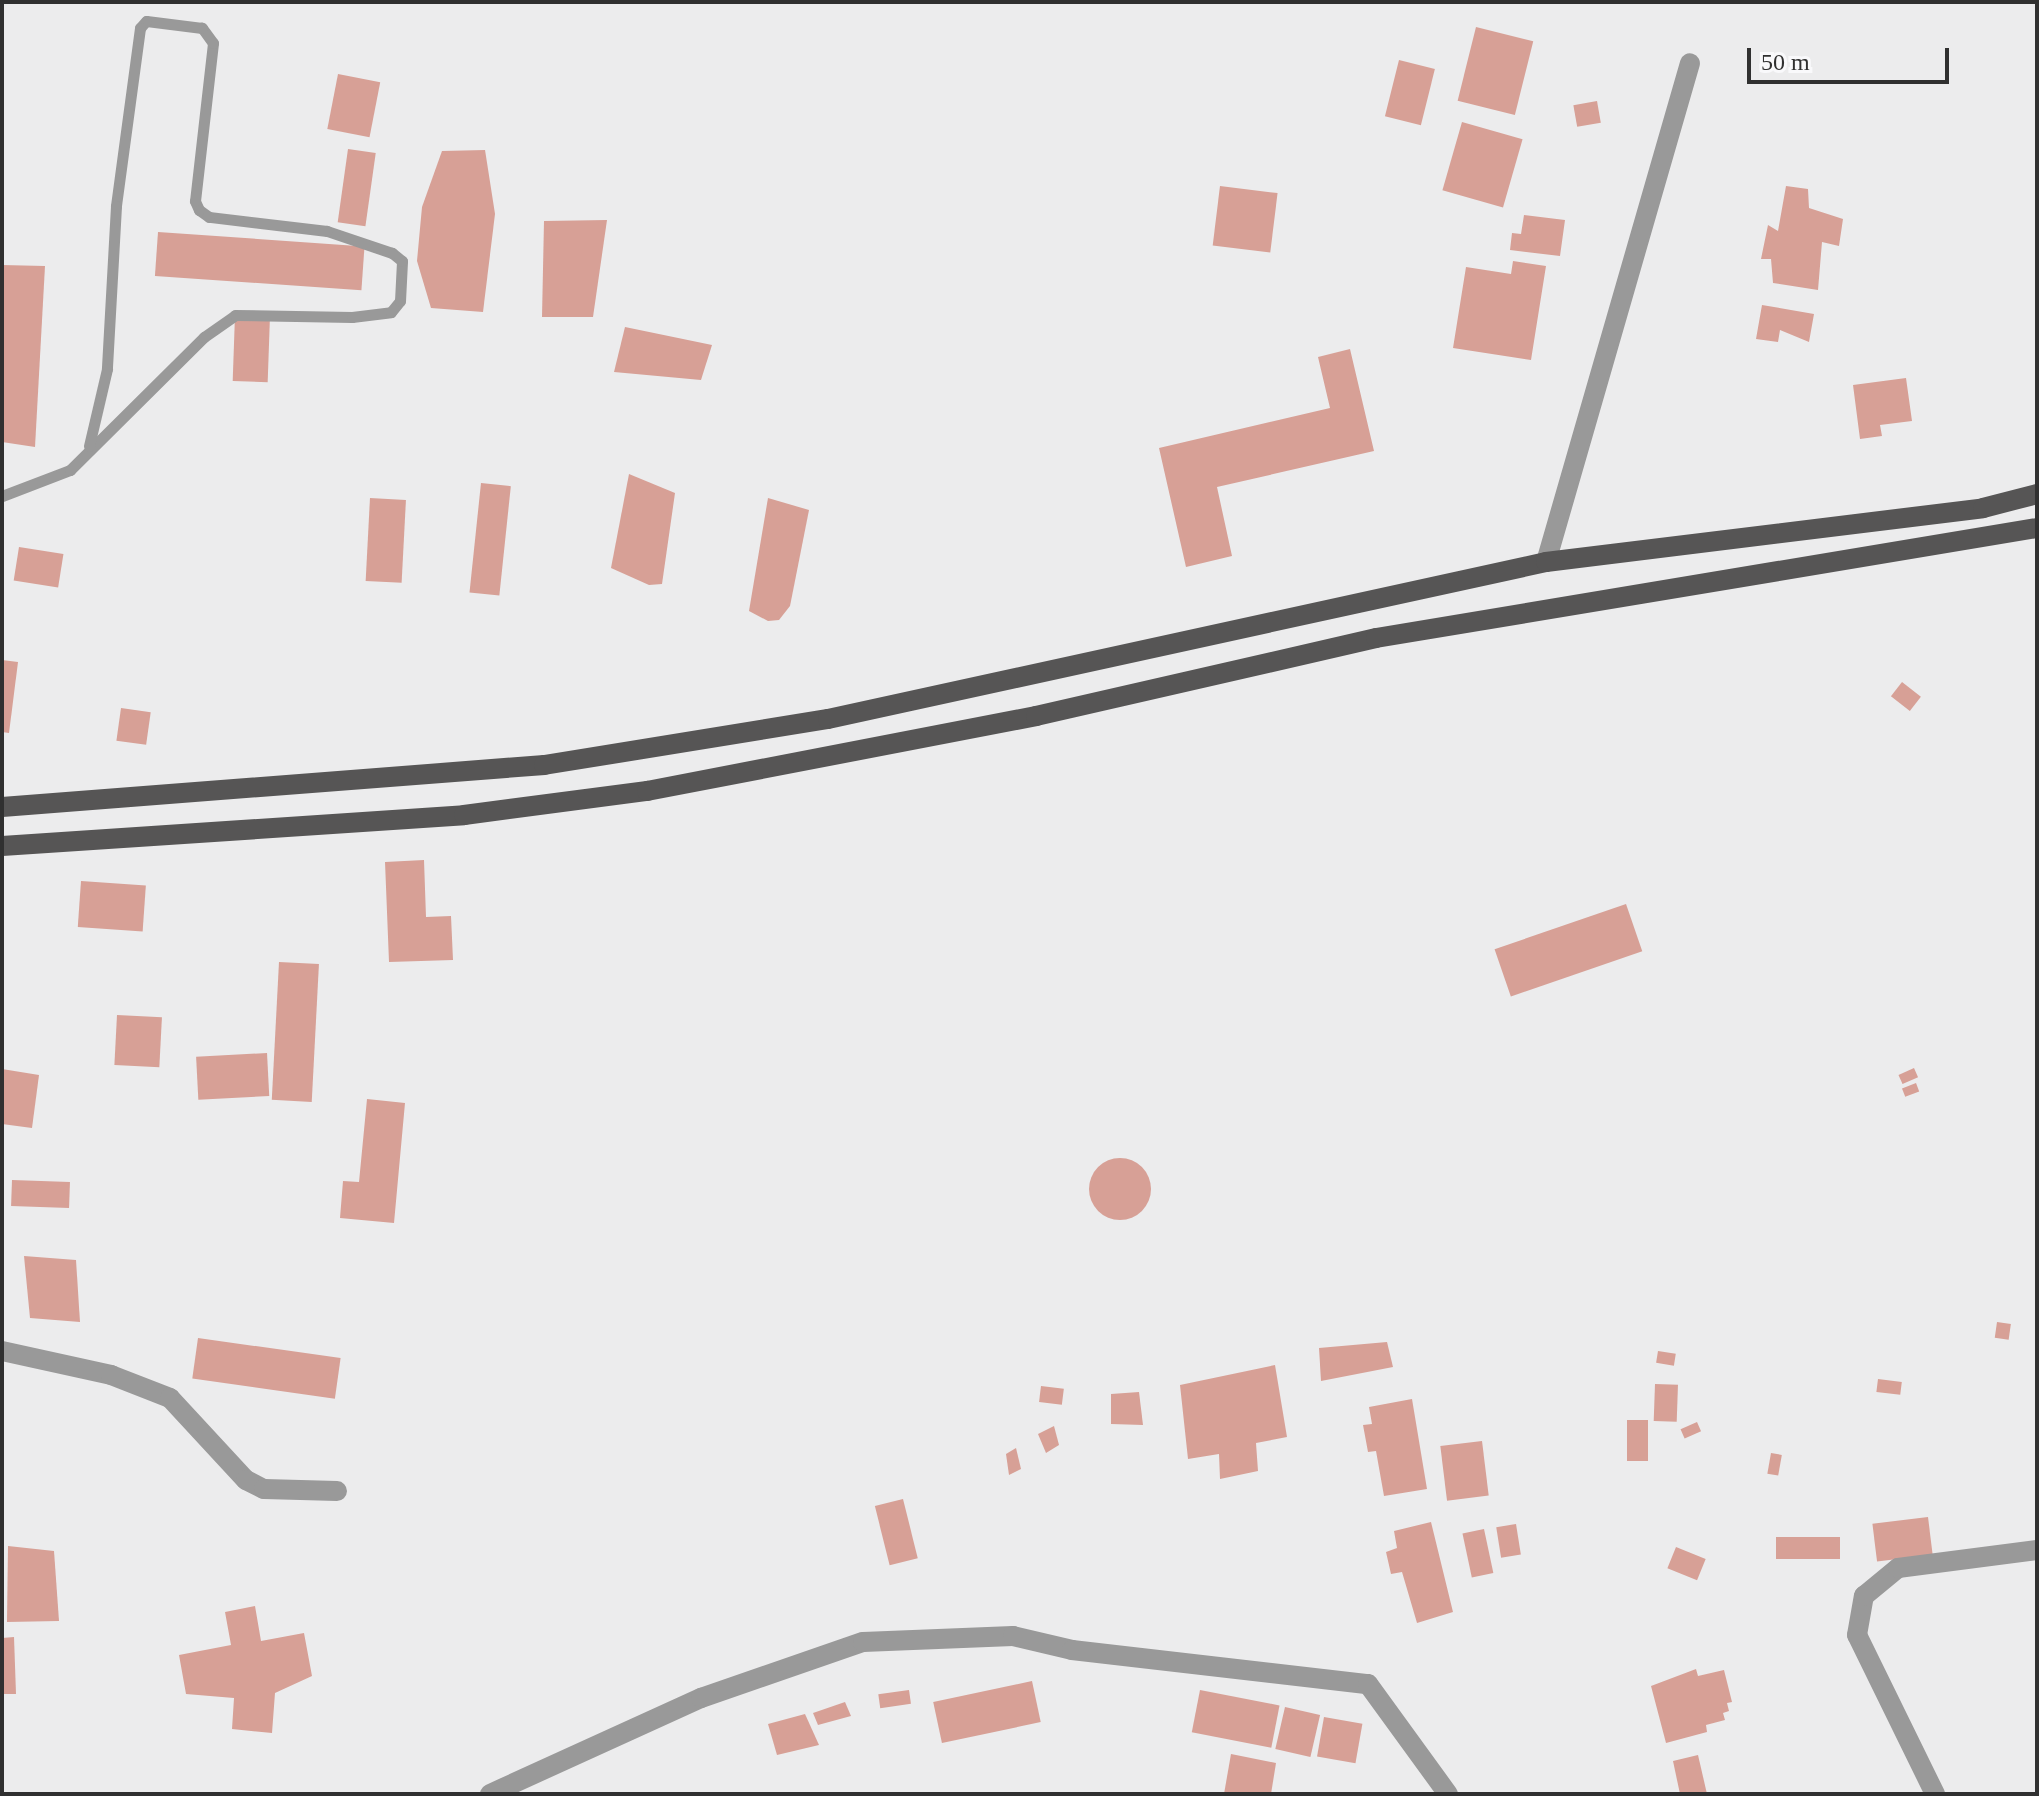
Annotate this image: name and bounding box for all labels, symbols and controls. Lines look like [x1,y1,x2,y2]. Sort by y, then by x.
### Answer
scale bar [1751,32,1953,82]
text: 50 m [1761,49,1810,75]

